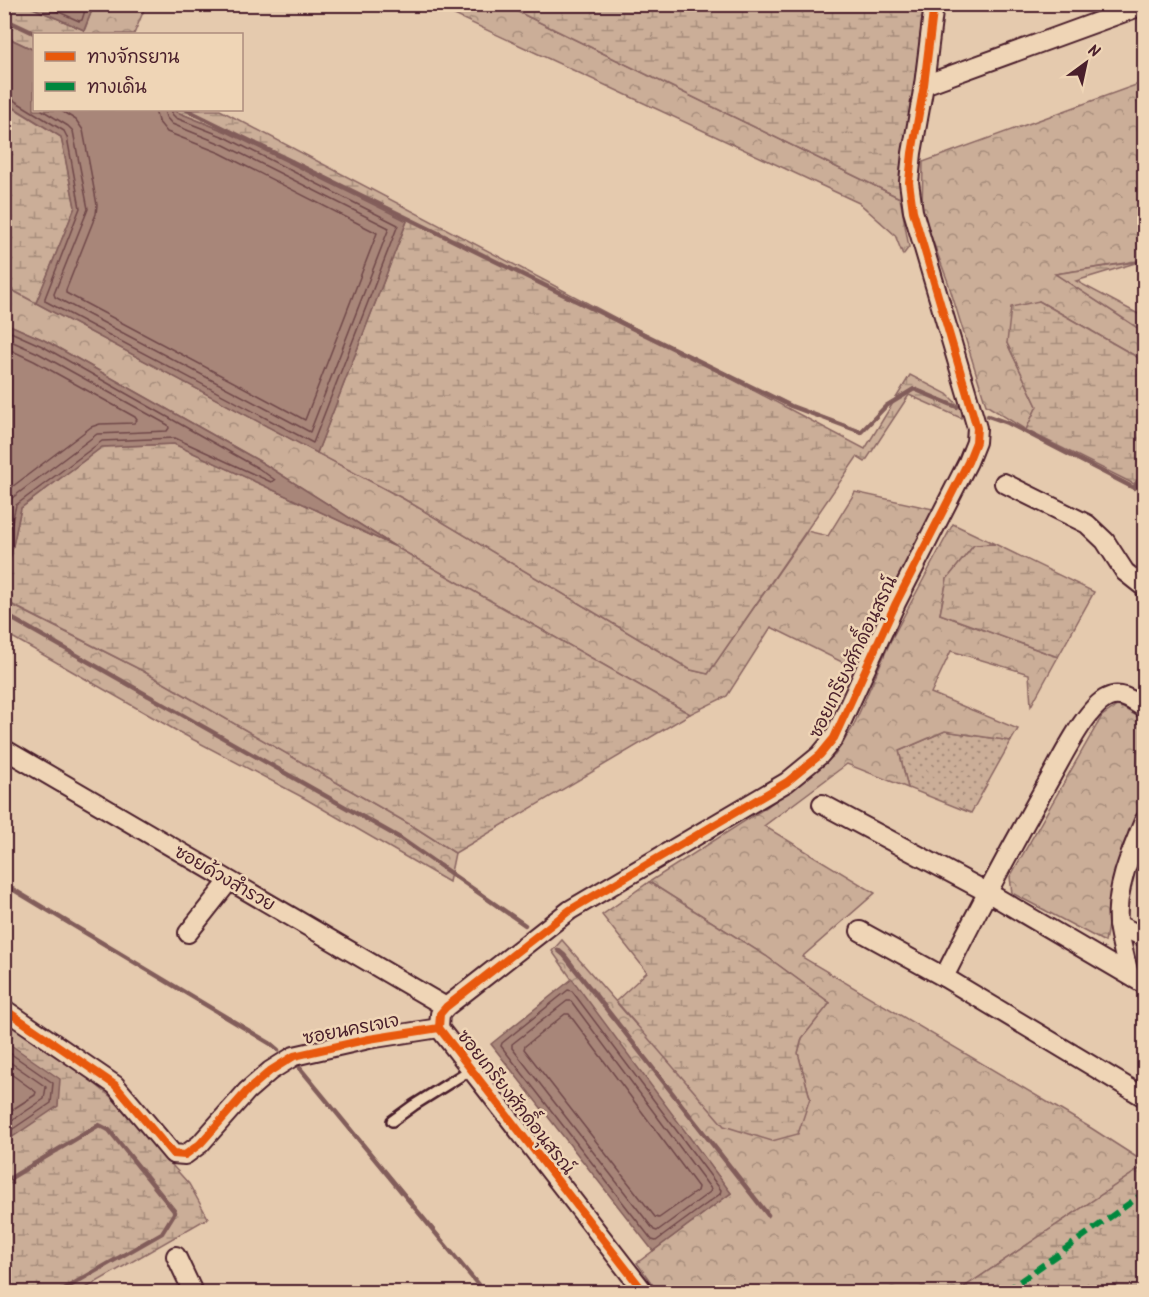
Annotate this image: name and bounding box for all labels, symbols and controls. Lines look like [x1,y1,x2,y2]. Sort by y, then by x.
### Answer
legend [33,33,243,111]
north arrow [1056,33,1116,93]
text: N [1082,38,1104,65]
text: ทางจักรยาน [87,44,179,73]
text: ทางเดิน [87,74,147,103]
street label: ซอยเกรียงศักดิ์อนุสรณ์ [799,570,906,744]
street label: ซอยด้วงสำรวย [168,838,280,920]
street label: ซอยนครเจเจ [301,1007,402,1054]
street label: ซอยเกรียงศักดิ์อนุสรณ์ [449,1021,584,1182]

